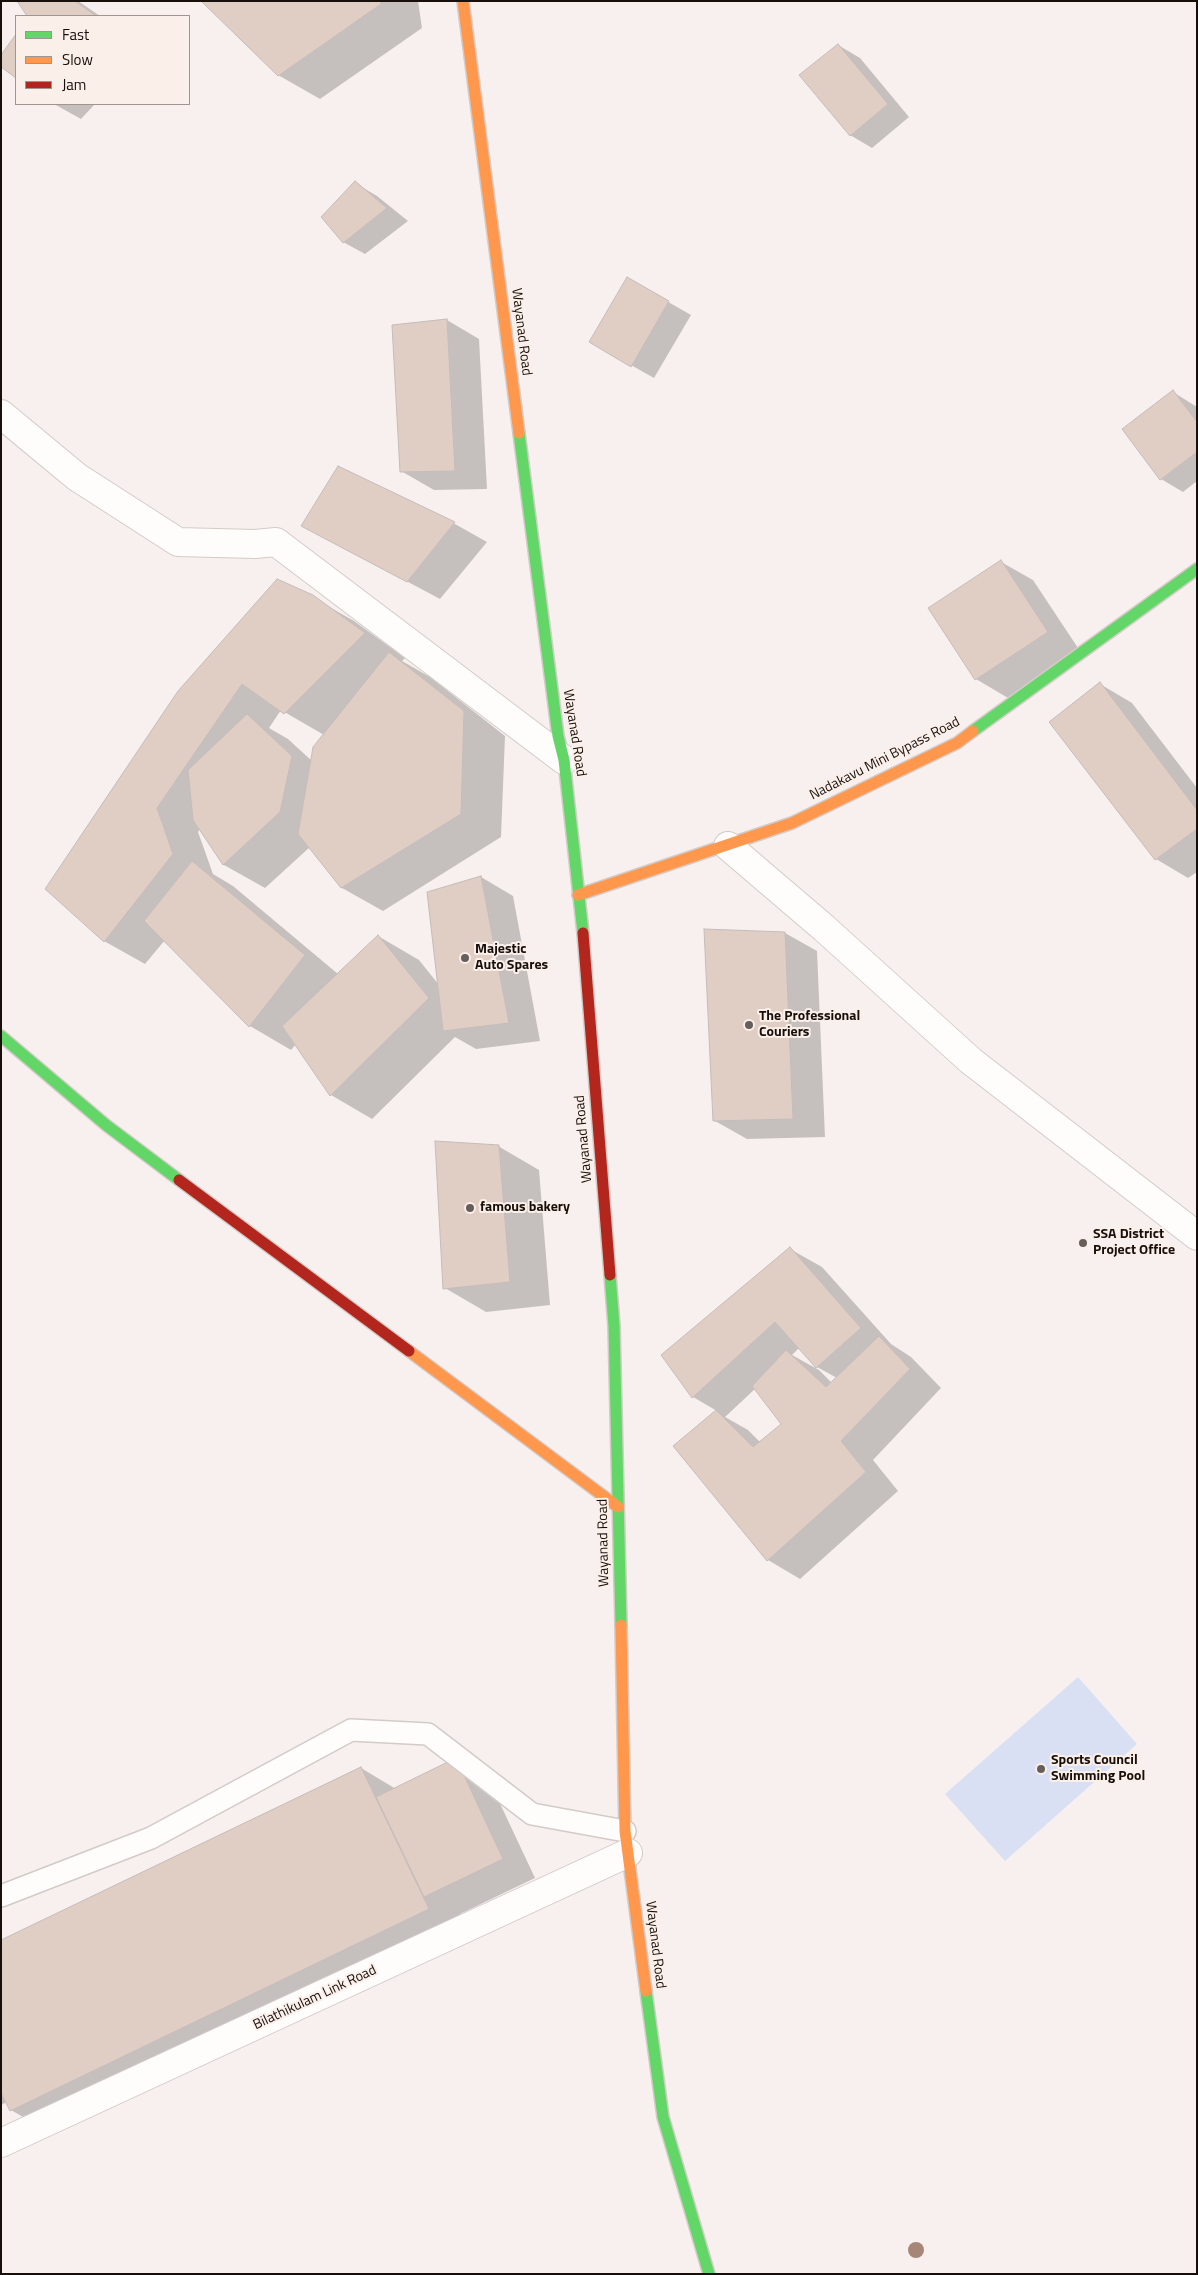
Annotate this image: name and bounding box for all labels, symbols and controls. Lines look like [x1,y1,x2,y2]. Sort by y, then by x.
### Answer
legend [15,15,190,105]
text: Fast [62,23,89,46]
text: Slow [62,48,93,71]
text: Jam [62,73,86,96]
street label: Wayanad Road [507,287,535,377]
street label: Wayanad Road [559,688,589,778]
street label: Nadakavu Mini Bypass Road [807,714,963,804]
place label: Majestic Auto Spares [475,942,548,974]
marker: Majestic Auto Spares [459,952,471,964]
place label: The Professional Couriers [759,1009,860,1042]
marker: The Professional Couriers [743,1019,755,1031]
street label: Wayanad Road [572,1094,596,1184]
place label: famous bakery [480,1200,570,1216]
marker: famous bakery [464,1202,476,1214]
place label: SSA District Project Office [1093,1227,1175,1260]
marker: SSA District Project Office [1077,1237,1089,1249]
street label: Wayanad Road [595,1499,613,1587]
place label: Sports Council Swimming Pool [1051,1753,1145,1785]
marker: Sports Council Swimming Pool [1035,1763,1047,1775]
street label: Wayanad Road [641,1900,669,1990]
street label: Bilathikulam Link Road [251,1962,379,2034]

